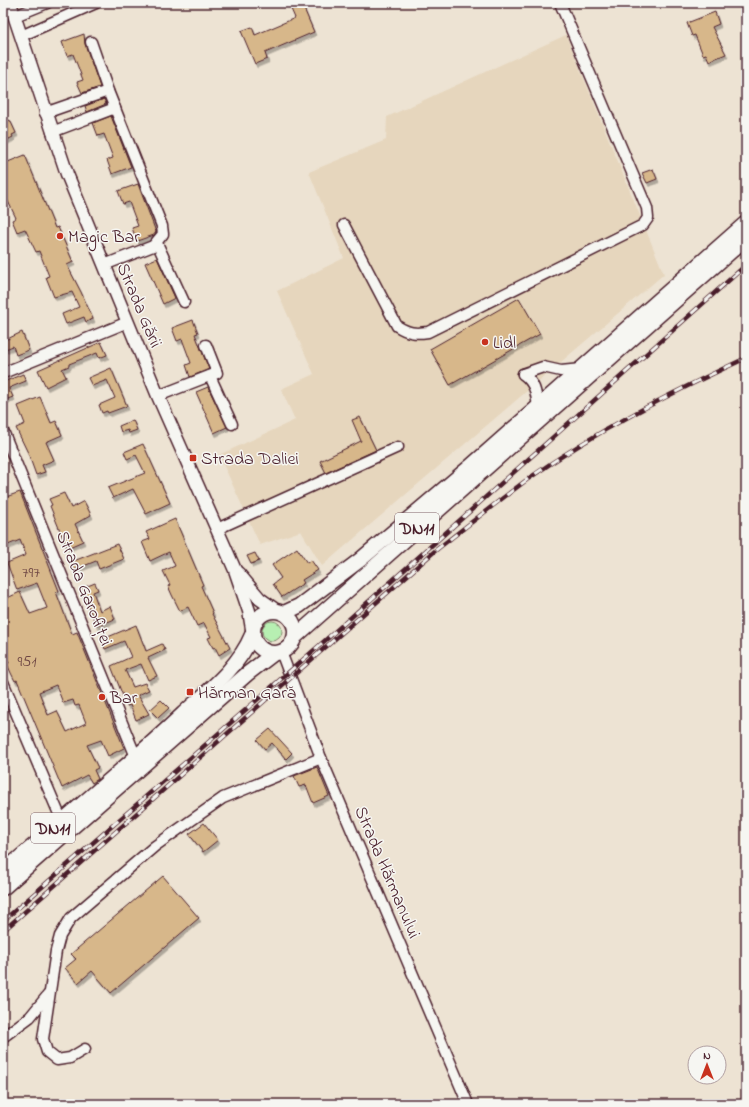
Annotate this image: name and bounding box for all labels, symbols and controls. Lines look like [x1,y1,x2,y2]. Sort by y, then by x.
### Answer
place label: Magic Bar [68,225,140,252]
marker: Magic Bar [55,231,65,241]
street label: Strada Gării [109,259,168,352]
place label: Lidl [493,331,516,357]
marker: Lidl [480,337,490,347]
place label: Strada Daliei [201,447,299,473]
marker: Strada Daliei [188,453,198,463]
road number: DN11 [395,513,439,543]
street label: Strada Garofiței [48,527,118,650]
house number: 797 [22,561,40,585]
house number: 951 [17,650,37,674]
place label: Hărman Gară [198,681,296,707]
place label: Bar [109,686,138,712]
marker: Hărman Gară [185,687,195,697]
marker: Bar [97,692,107,702]
street label: Strada Hărmanului [347,802,426,943]
road number: DN11 [31,813,75,843]
north arrow [687,1045,727,1085]
text: N [703,1048,711,1064]

